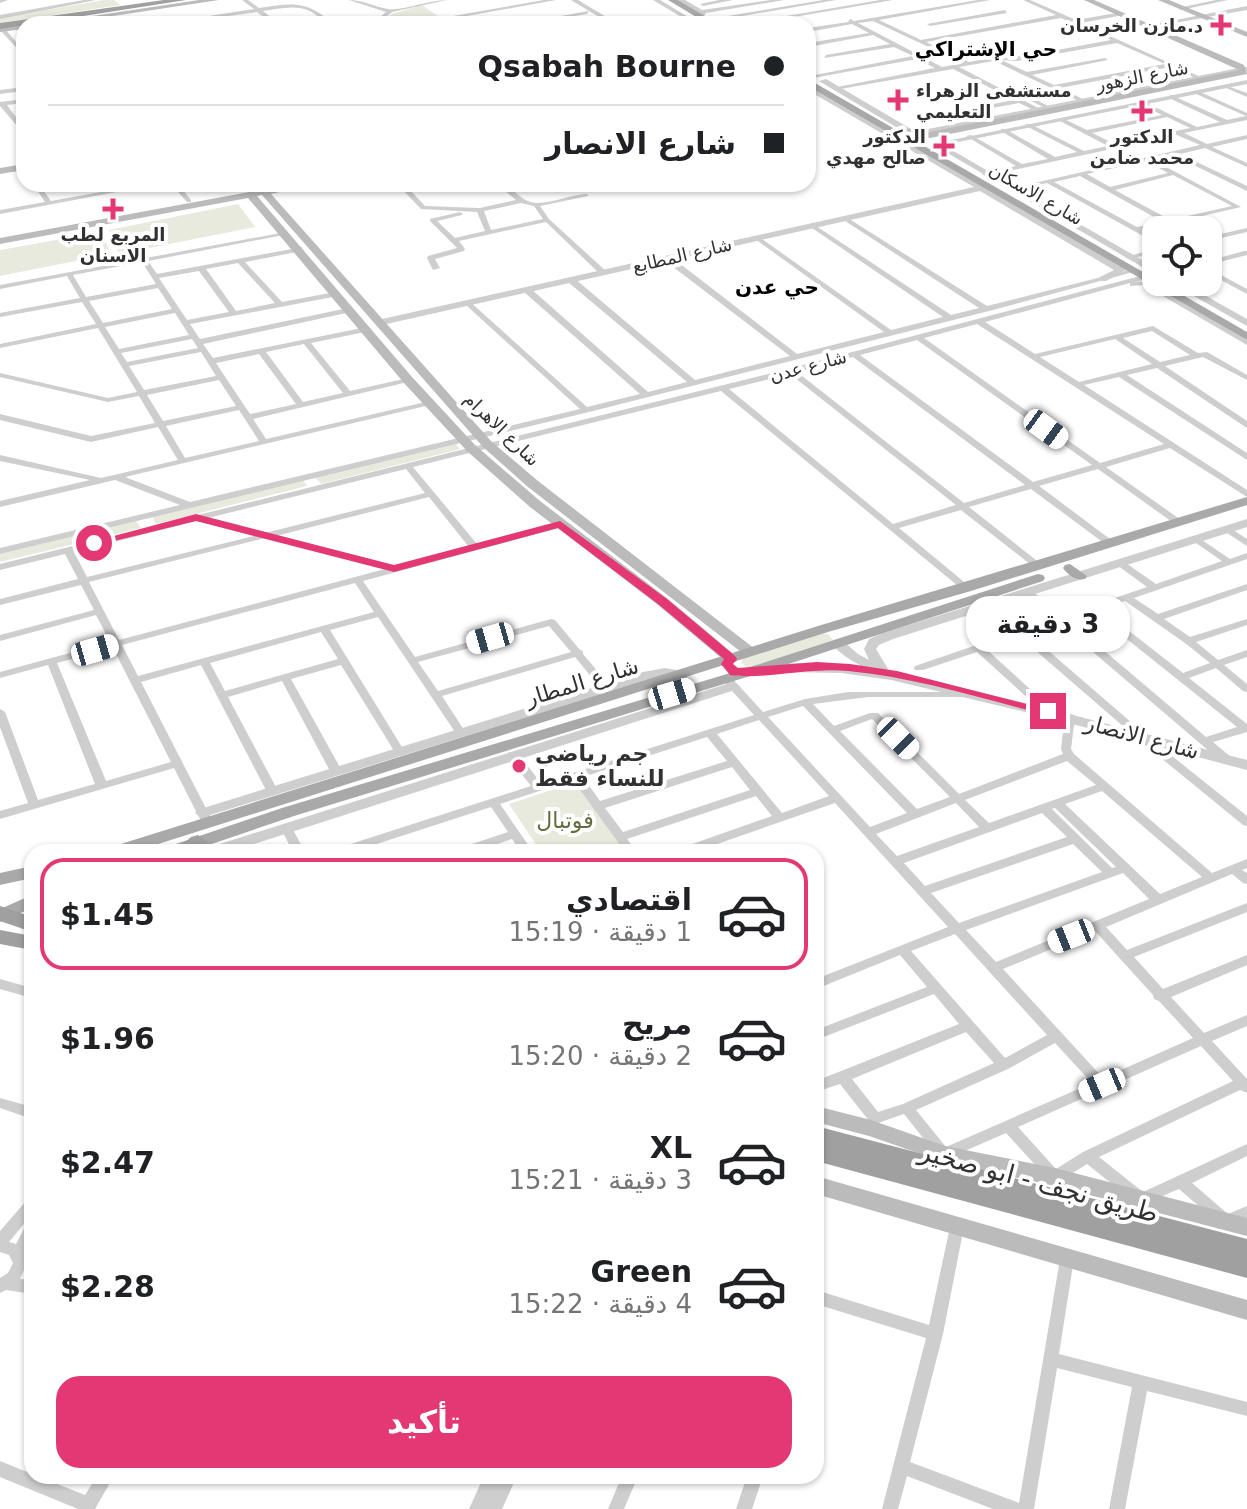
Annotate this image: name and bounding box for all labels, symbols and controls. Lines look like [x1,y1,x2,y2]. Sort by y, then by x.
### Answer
marker: د.مازن الخرسان [1210,14,1232,36]
place label: د.مازن الخرسان [1060,15,1203,37]
district label: حي الإشتراكي [915,37,1057,62]
text: Qsabah Bourne [478,49,736,84]
street label: شارع الزهور [1093,57,1190,96]
place label: مستشفى الزهراء التعليمي [916,80,1072,123]
marker: مستشفى الزهراء التعليمي [887,89,909,111]
marker: الدكتور محمد ضامن [1131,100,1153,122]
text: شارع الانصار [545,126,736,161]
place label: الدكتور صالح مهدي [826,126,926,169]
place label: الدكتور محمد ضامن [1090,126,1194,169]
marker: الدكتور صالح مهدي [933,135,955,157]
street label: شارع الاسكان [985,159,1087,230]
marker: المربع لطب الاسنان [102,198,124,220]
map controls [1142,216,1222,296]
button: locate [1142,216,1222,296]
place label: المربع لطب الاسنان [61,224,165,266]
street label: شارع المطابع [630,233,734,278]
district label: حي عدن [735,275,819,300]
street label: شارع عدن [767,346,849,387]
street label: شارع الاهرام [459,388,544,471]
car [1020,405,1072,453]
route start [76,525,112,561]
callout: 3 دقيقة [966,595,1130,651]
text: 3 دقيقة [997,609,1099,639]
car [464,620,516,656]
car [69,632,121,668]
street label: شارع المطار [522,653,642,711]
car [646,676,698,712]
route end [1030,693,1066,729]
street label: شارع الانصار [1081,710,1202,764]
car [873,713,923,763]
place label: جم رياضي للنساء فقط [535,741,665,791]
marker: جم رياضي للنساء فقط [510,757,528,775]
park label: فوتبال [536,808,594,833]
icon: car [716,878,788,950]
text: اقتصادي [566,882,692,917]
text: $1.45 [60,897,155,932]
car [1044,916,1098,956]
text: 1 دقيقة · 15:19 [509,917,692,947]
icon: car [716,1002,788,1074]
text: مريح [622,1006,692,1041]
text: $1.96 [60,1021,155,1056]
text: 2 دقيقة · 15:20 [509,1041,692,1071]
car [1075,1065,1129,1105]
icon: car [716,1126,788,1198]
text: XL [650,1130,692,1165]
street label: طريق نجف - ابو صخير [914,1135,1162,1229]
text: $2.47 [60,1145,155,1180]
text: 3 دقيقة · 15:21 [509,1165,692,1195]
icon: car [716,1250,788,1322]
text: Green [591,1254,692,1289]
text: $2.28 [60,1269,155,1304]
text: 4 دقيقة · 15:22 [509,1289,692,1319]
button: تأكيد [56,1376,792,1468]

